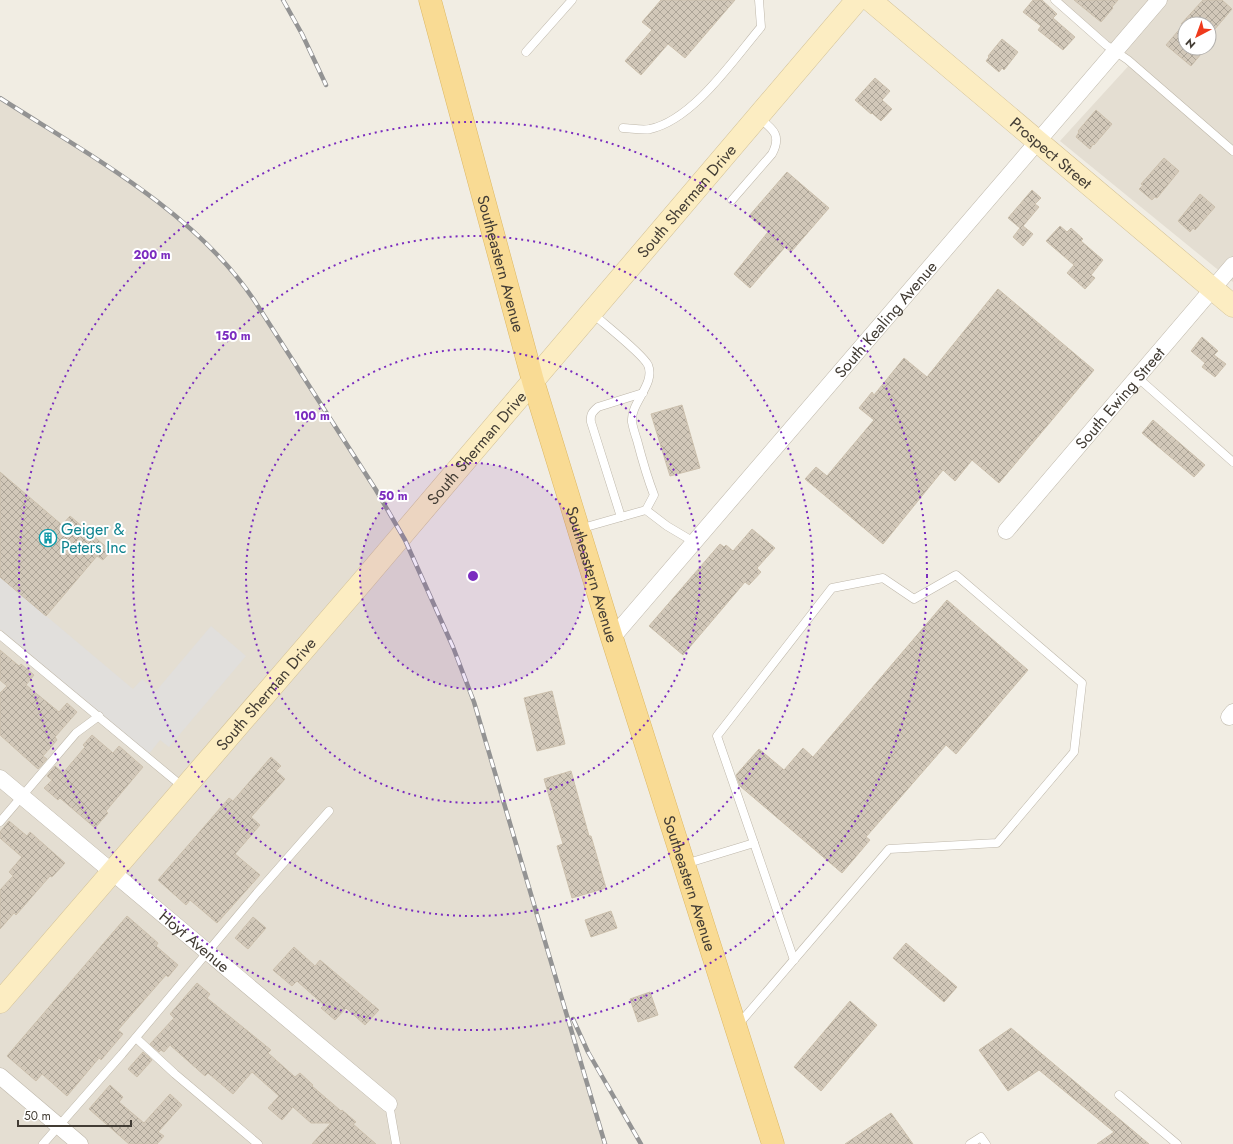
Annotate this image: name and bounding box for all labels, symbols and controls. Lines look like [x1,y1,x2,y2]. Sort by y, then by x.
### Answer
north arrow [1177,16,1217,56]
text: N [1182,35,1199,52]
street label: Prospect Street [1005,112,1097,195]
street label: South Sherman Drive [632,139,742,263]
street label: Southeastern Avenue [471,192,530,335]
text: 200 m [133,246,171,264]
street label: South Kealing Avenue [829,256,943,383]
text: 150 m [215,327,251,345]
street label: South Ewing Street [1070,342,1170,454]
street label: South Sherman Drive [422,386,532,510]
text: 100 m [294,407,330,425]
text: 50 m [378,487,408,505]
street label: Southeastern Avenue [560,504,624,645]
place label: Geiger & Peters Inc [61,518,126,559]
building icon: Geiger & Peters Inc [38,528,58,548]
centre of rings [466,569,480,583]
street label: South Sherman Drive [211,632,321,756]
street label: Southeastern Avenue [657,813,722,954]
street label: Hoyt Avenue [154,905,235,978]
scale bar [18,1102,131,1128]
text: 50 m [24,1107,51,1125]

